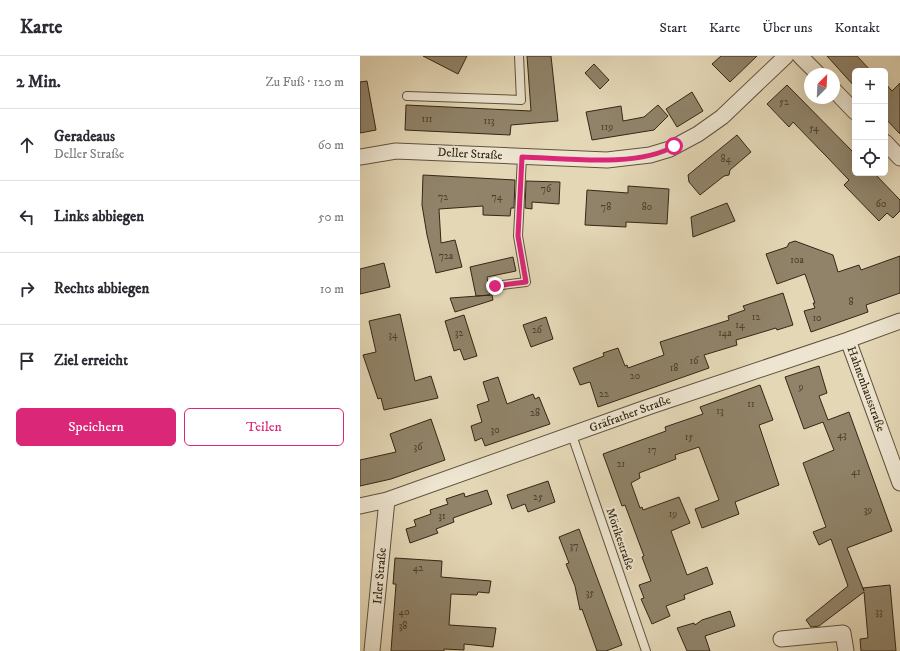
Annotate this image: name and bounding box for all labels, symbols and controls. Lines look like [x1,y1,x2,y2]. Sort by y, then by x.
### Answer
text: Karte [20,16,62,39]
text: Start [660,19,687,37]
text: Karte [709,19,740,37]
text: Über uns [762,19,812,37]
text: Kontakt [834,19,880,37]
north arrow [804,68,840,104]
map controls [852,68,888,176]
button: + [852,68,888,104]
text: 2 Min. [16,71,61,93]
text: Zu Fuß · 120 m [265,74,344,90]
house number: 52 [779,96,789,108]
button: − [852,104,888,140]
house number: 111 [421,113,433,125]
house number: 113 [483,115,495,127]
house number: 119 [601,121,613,133]
house number: 54 [809,122,819,134]
text: Geradeaus [54,127,115,146]
icon: ahead [16,134,38,156]
text: 60 m [318,137,344,153]
route start [665,137,683,155]
button: locate [852,140,888,176]
street label: Deller Straße [437,145,503,163]
text: Deller Straße [54,146,124,162]
house number: 84 [721,153,732,165]
house number: 76 [541,183,552,195]
house number: 72 [438,191,448,203]
house number: 74 [492,191,503,203]
house number: 60 [876,198,886,210]
house number: 78 [601,201,611,213]
house number: 80 [642,201,652,213]
icon: left [16,206,38,228]
text: Links abbiegen [54,207,144,226]
text: 50 m [318,209,344,225]
house number: 72a [439,250,454,262]
house number: 10a [790,254,804,266]
route end [486,277,504,295]
icon: right [16,278,38,300]
text: Rechts abbiegen [54,279,149,298]
text: 10 m [320,281,344,297]
house number: 8 [848,296,854,308]
house number: 12 [752,311,760,323]
house number: 10 [812,312,822,324]
house number: 14 [735,319,745,331]
house number: 26 [532,324,543,336]
house number: 32 [455,327,463,339]
house number: 14a [718,327,733,339]
house number: 34 [388,329,398,341]
street label: Hahnenhausstraße [844,344,888,434]
icon: arrive [16,350,38,372]
text: Ziel erreicht [54,351,128,370]
house number: 16 [690,355,699,367]
house number: 18 [670,362,678,374]
house number: 20 [630,370,640,382]
house number: 9 [798,381,804,393]
house number: 22 [599,388,609,400]
street label: Gräfrather Straße [587,392,673,436]
house number: 11 [747,398,755,410]
house number: 13 [716,405,724,417]
house number: 28 [530,407,540,419]
button: Speichern [16,408,176,446]
button: Teilen [184,408,344,446]
house number: 30 [490,424,500,436]
house number: 43 [837,429,847,441]
house number: 15 [685,431,693,443]
house number: 36 [414,441,423,453]
house number: 17 [648,444,656,456]
house number: 21 [617,458,626,470]
house number: 41 [851,466,861,478]
house number: 25 [533,491,543,503]
house number: 39 [864,504,872,516]
street label: Mörikestraße [602,506,638,572]
house number: 19 [669,508,677,520]
house number: 31 [438,510,446,522]
house number: 37 [570,540,579,552]
street label: Irler Straße [370,547,390,605]
house number: 42 [413,562,423,574]
house number: 35 [586,587,594,599]
house number: 40 [398,606,410,618]
house number: 33 [875,606,883,618]
house number: 38 [399,620,407,632]

